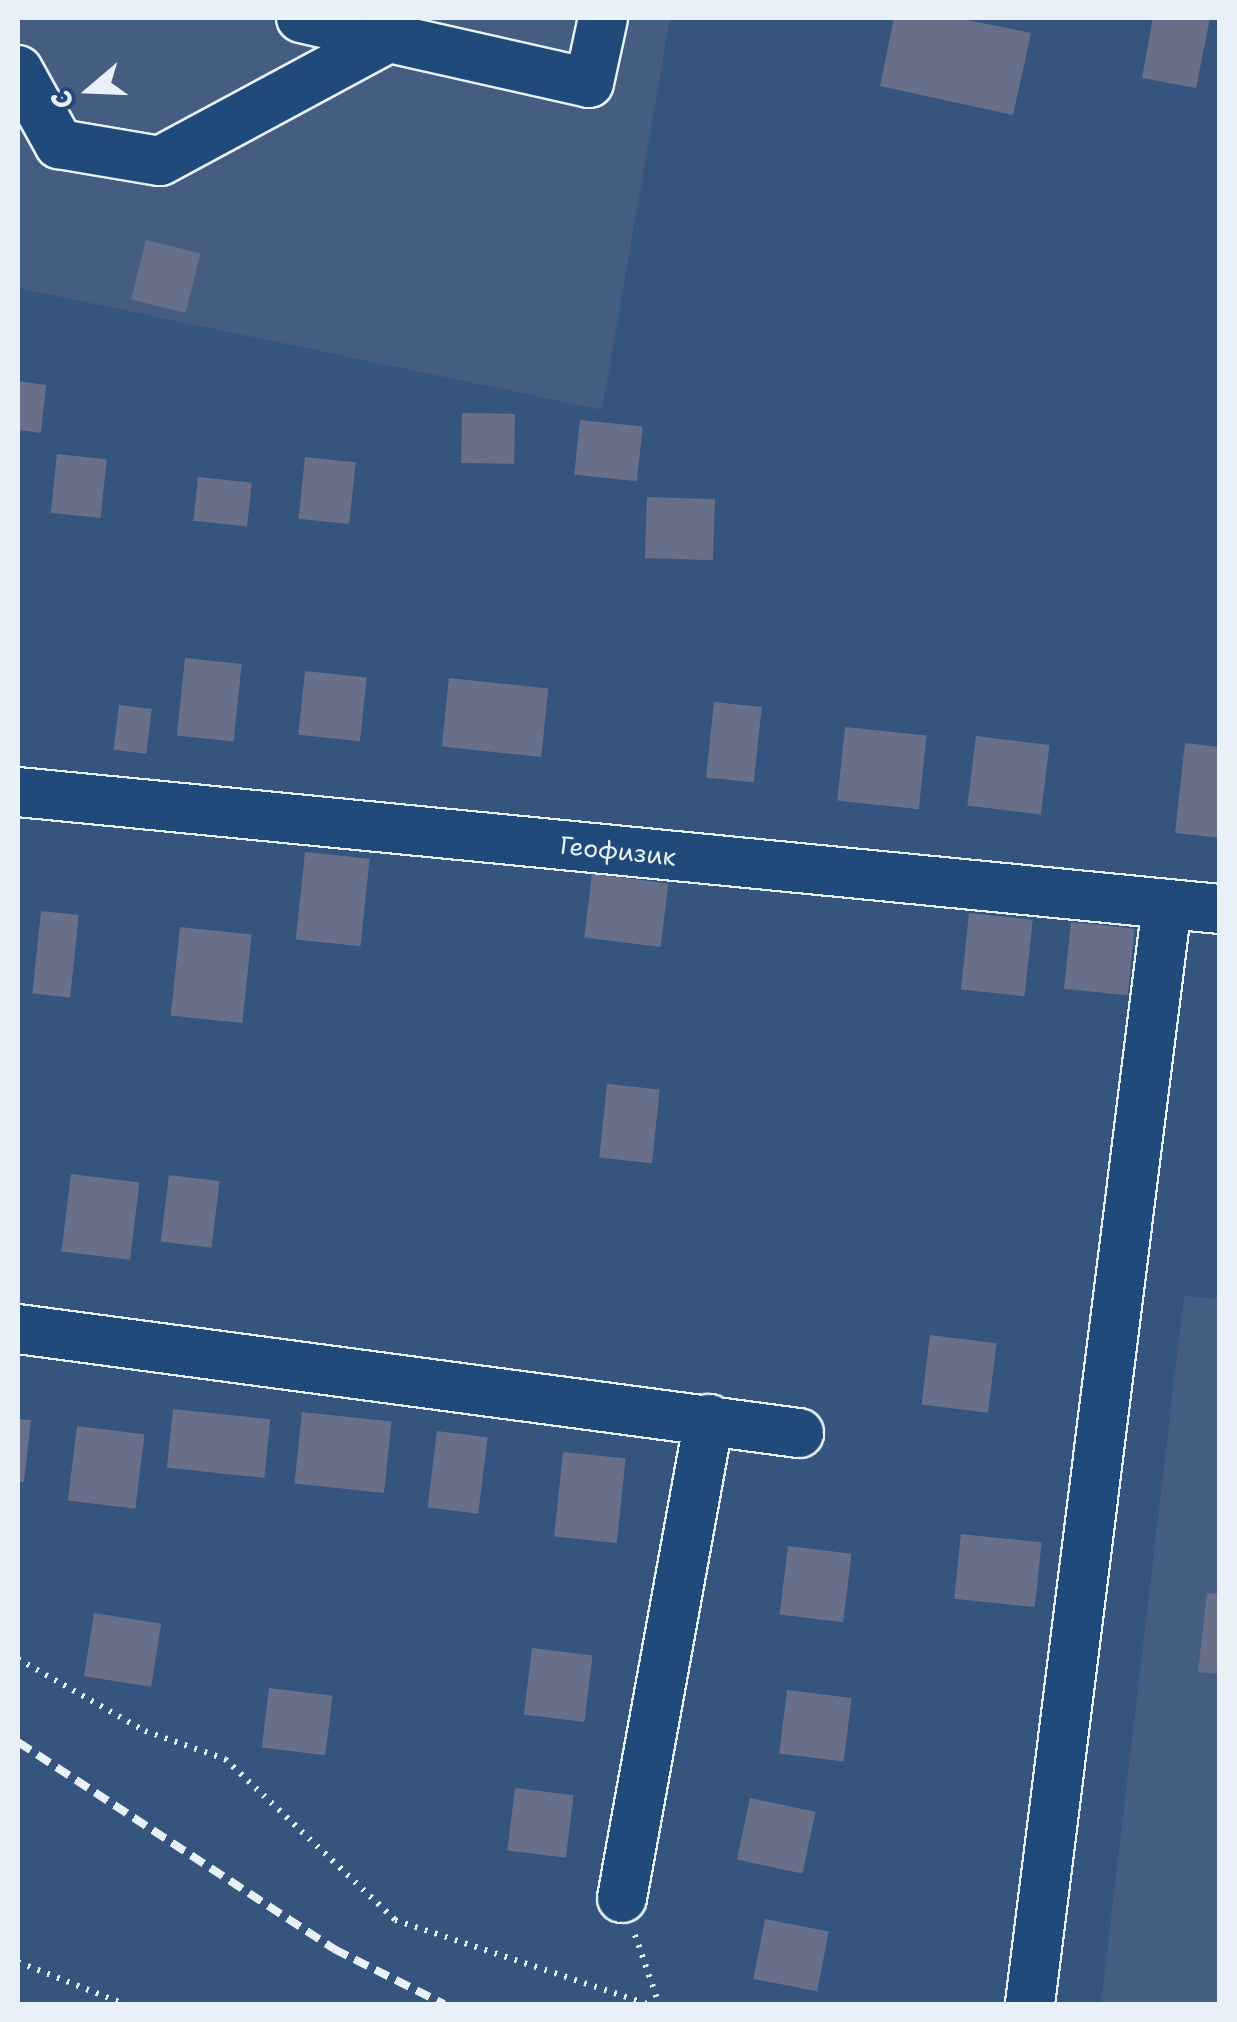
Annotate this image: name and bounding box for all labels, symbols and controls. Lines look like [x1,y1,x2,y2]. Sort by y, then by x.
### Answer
north arrow [40,40,140,140]
text: С [41,85,82,114]
street label: Геофизик [558,830,678,872]

